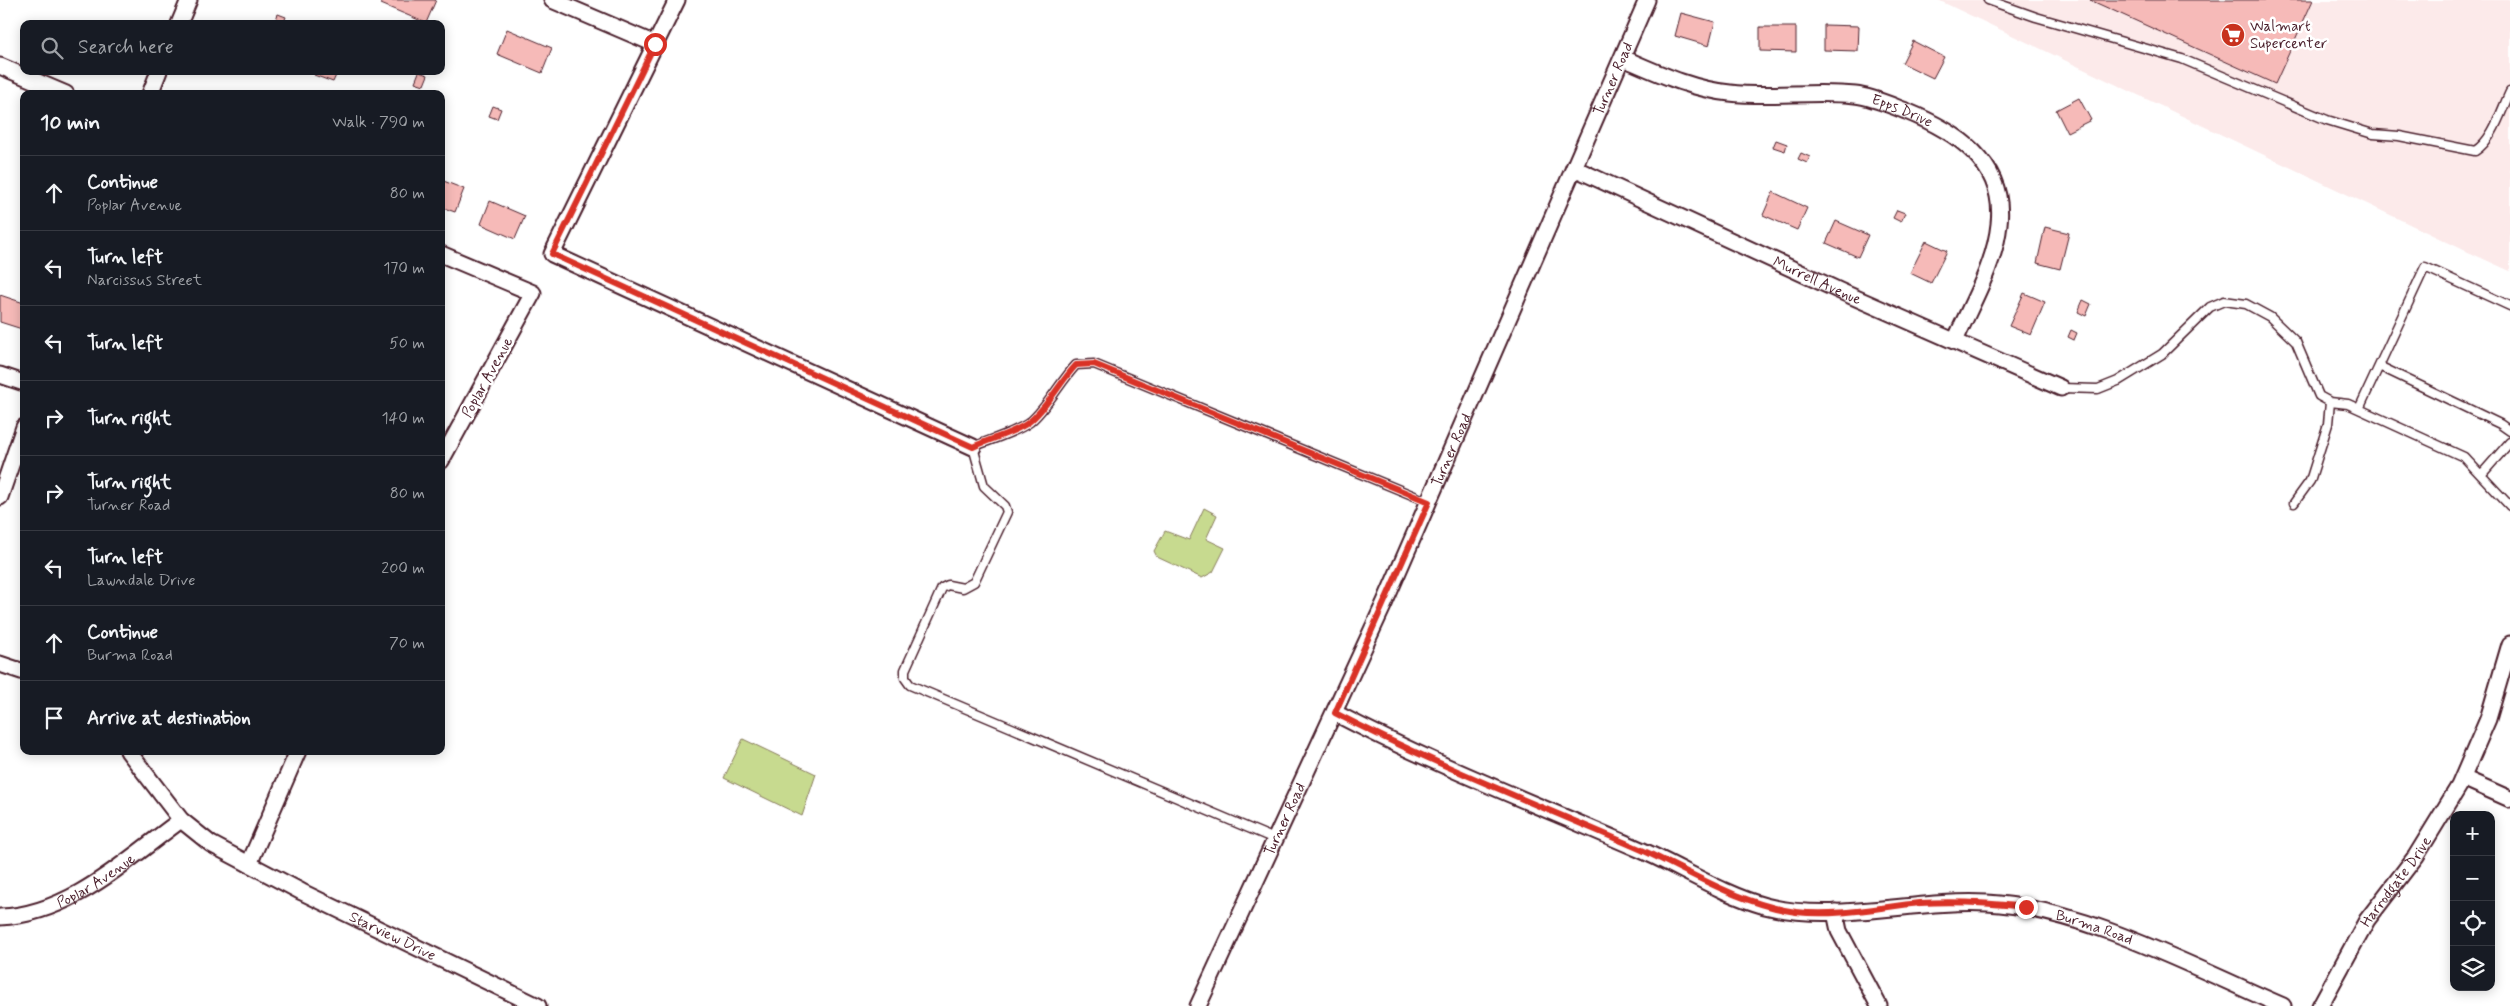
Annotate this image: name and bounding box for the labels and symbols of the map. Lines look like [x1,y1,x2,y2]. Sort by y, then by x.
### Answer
place label: Walmart Supercenter [2250,17,2327,54]
supermarket icon: Walmart Supercenter [2220,22,2246,48]
route start [644,33,667,56]
street label: Turner Road [1589,39,1638,119]
street label: Epps Drive [1869,90,1936,133]
street label: Murrell Avenue [1769,252,1864,310]
street label: Poplar Avenue [458,334,518,421]
street label: Turner Road [1427,410,1477,490]
street label: Turner Road [1260,780,1311,859]
street label: Harrodgate Drive [2356,833,2437,931]
street label: Poplar Avenue [54,849,140,914]
route end [2015,896,2038,919]
street label: Burma Road [2053,906,2136,950]
street label: Starview Drive [346,907,439,966]

